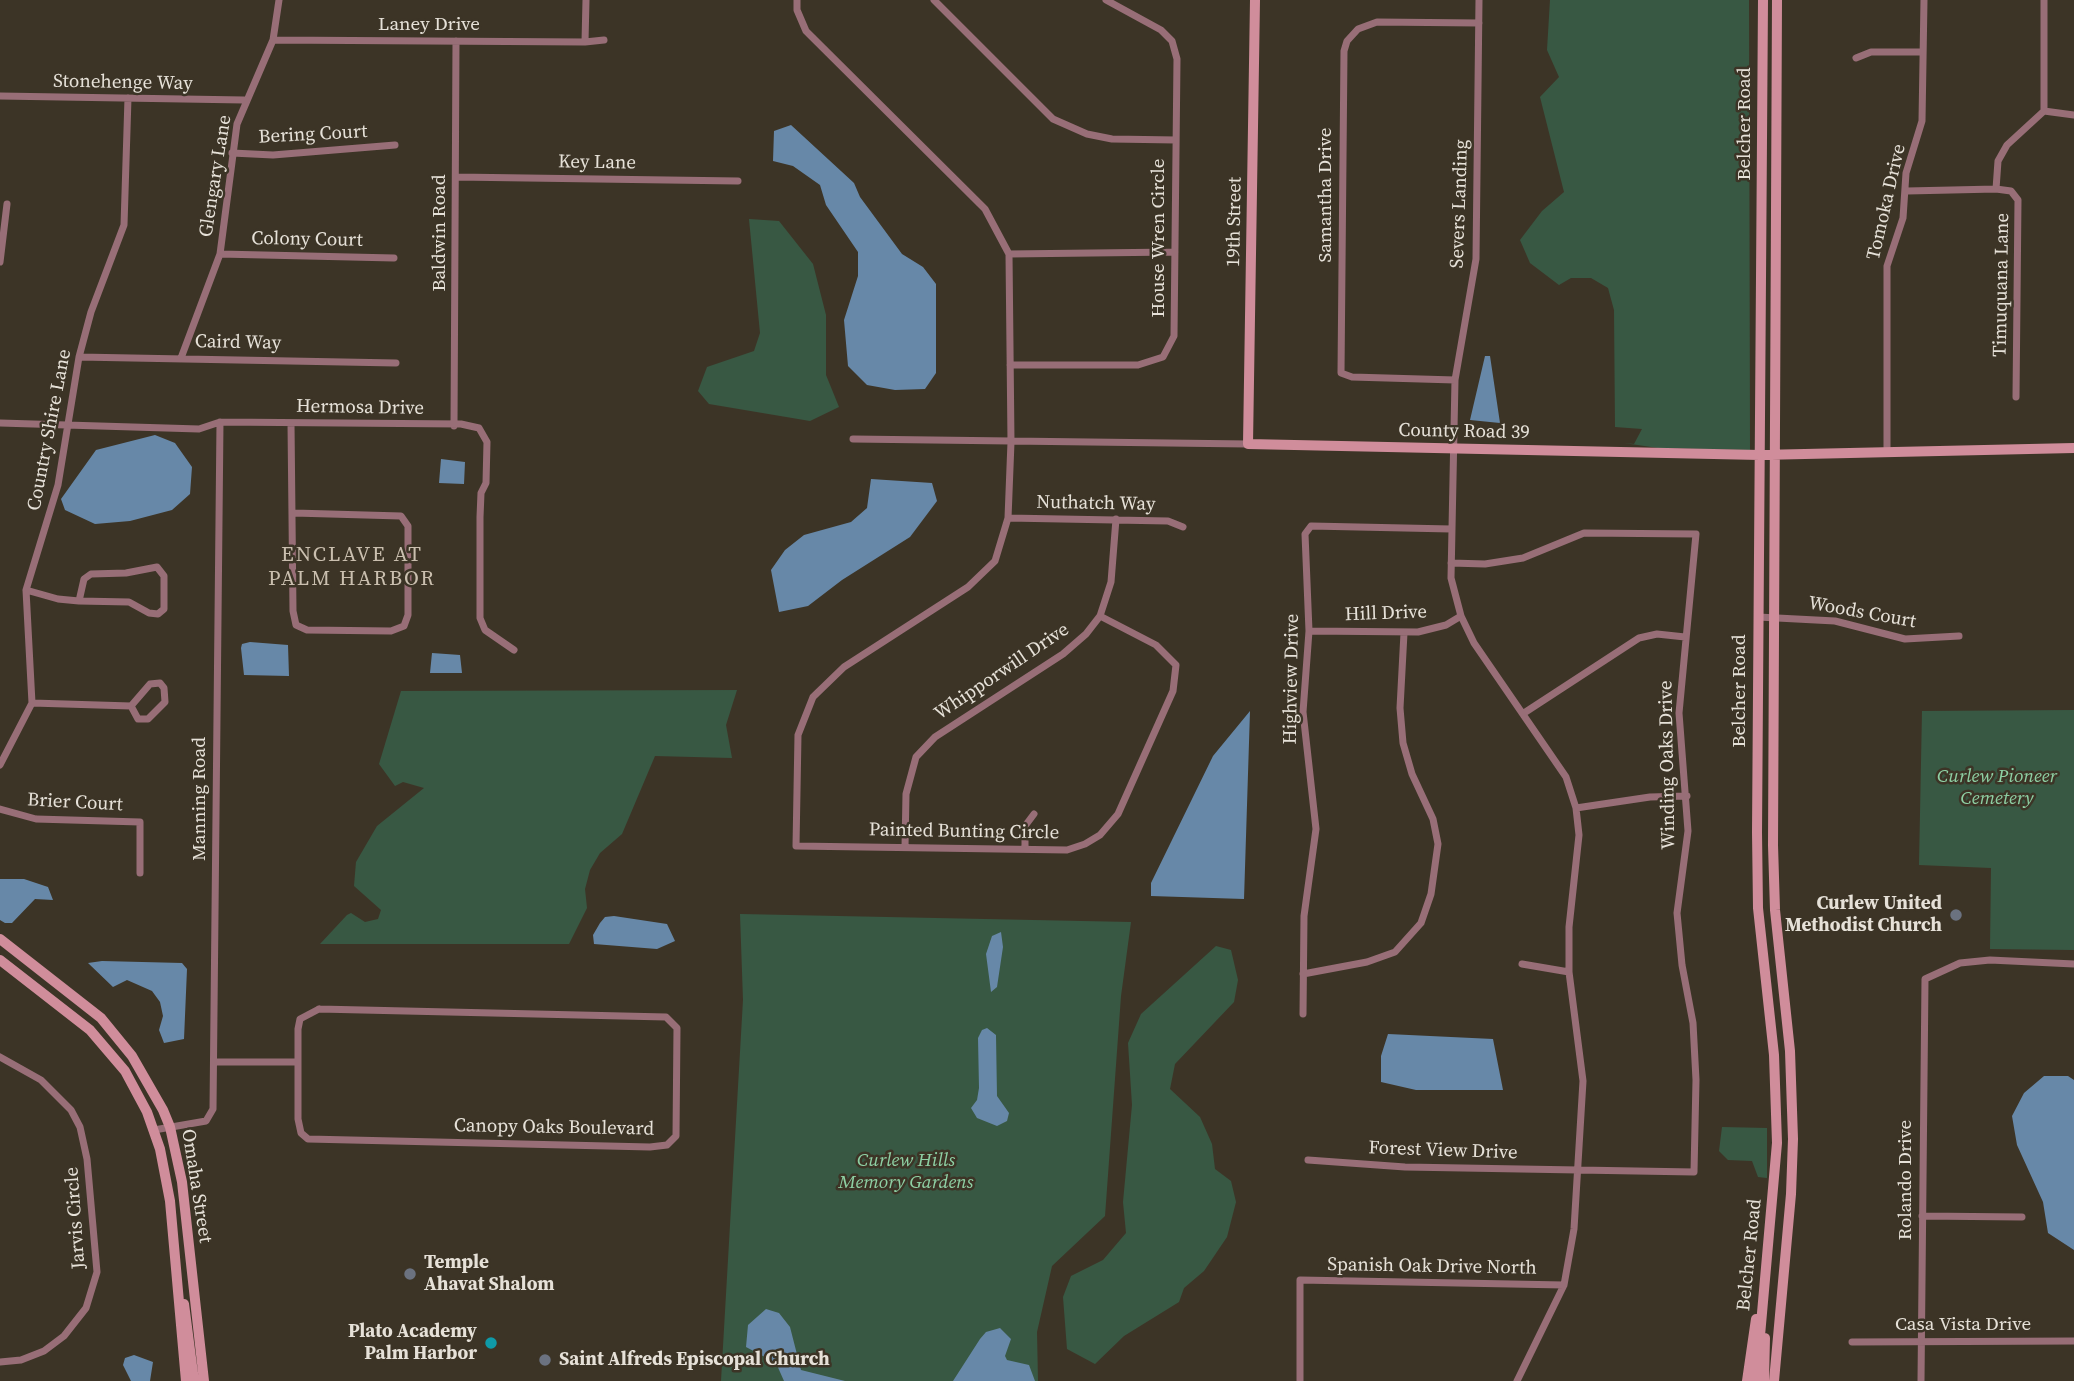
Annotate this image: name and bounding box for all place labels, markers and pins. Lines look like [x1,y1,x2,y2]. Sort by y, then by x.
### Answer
place label: Curlew United Methodist Church [1785,893,1942,937]
marker: Curlew United Methodist Church [1948,907,1964,923]
place label: Temple Ahavat Shalom [424,1252,555,1296]
marker: Temple Ahavat Shalom [402,1266,418,1282]
place label: Plato Academy Palm Harbor [348,1321,477,1365]
marker: Plato Academy Palm Harbor [483,1335,499,1351]
place label: Saint Alfreds Episcopal Church [559,1349,830,1371]
marker: Saint Alfreds Episcopal Church [537,1352,553,1368]

